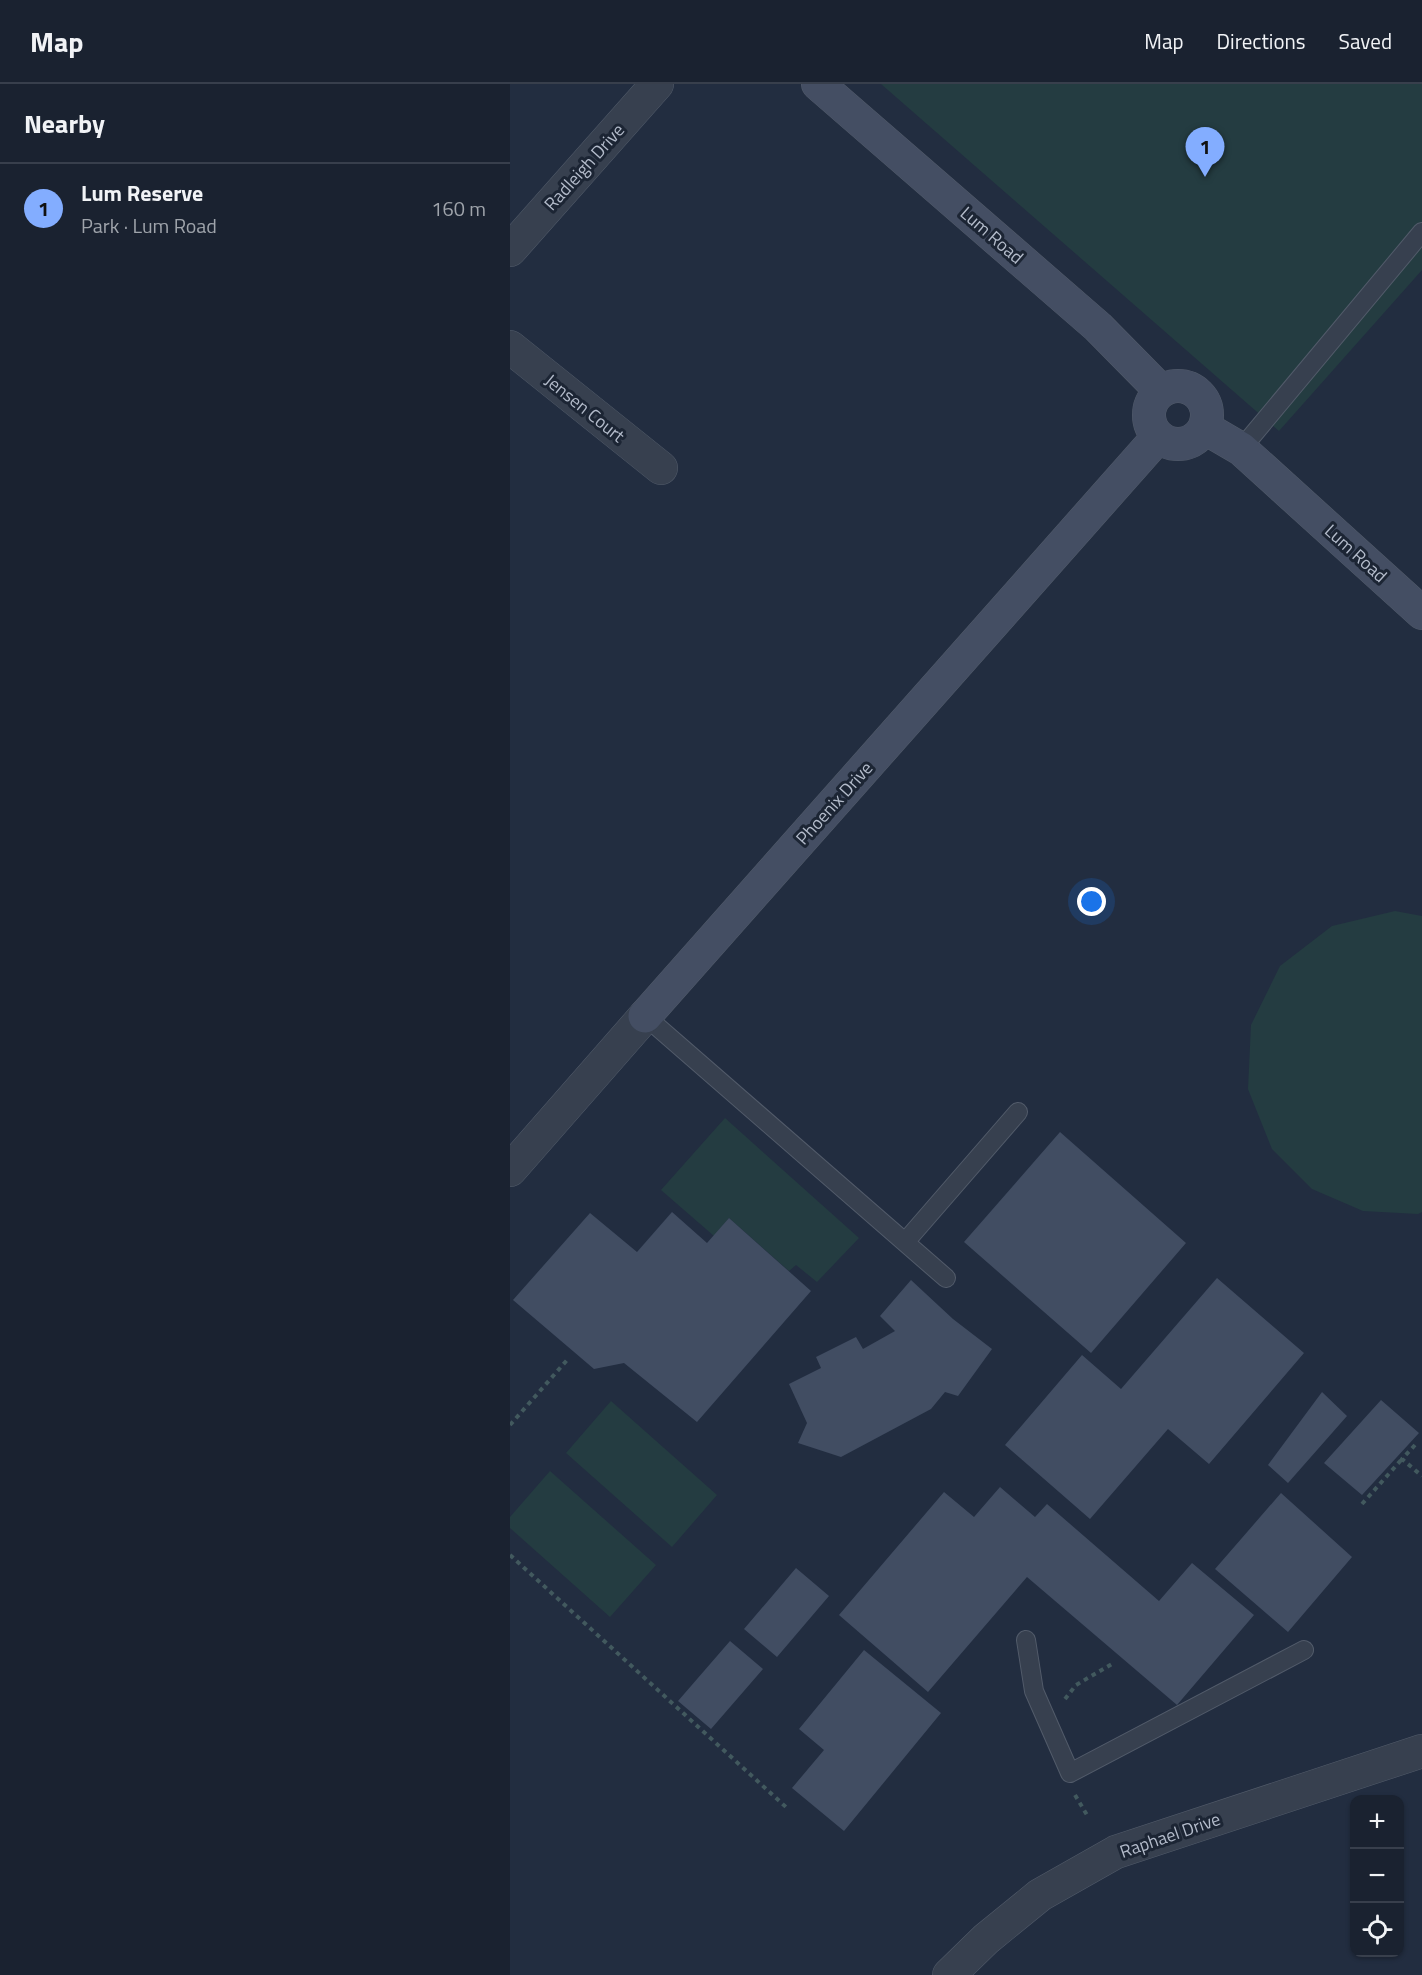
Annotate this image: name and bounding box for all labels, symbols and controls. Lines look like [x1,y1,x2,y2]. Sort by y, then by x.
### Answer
text: Map [30,20,84,63]
text: Map [1144,25,1184,57]
text: Directions [1217,25,1306,57]
text: Saved [1339,25,1392,57]
text: Nearby [24,104,105,143]
street label: Radleigh Drive [537,117,631,217]
pin: 1 [1186,128,1224,177]
text: Lum Reserve [81,176,203,210]
text: 1 [38,193,49,224]
text: 160 m [431,193,486,224]
street label: Lum Road [954,200,1030,270]
text: Park · Lum Road [81,210,217,241]
street label: Jensen Court [539,367,631,449]
street label: Lum Road [1319,518,1393,588]
street label: Phoenix Drive [789,755,879,851]
your location [1077,887,1106,916]
map controls [1350,1795,1404,1957]
button: + [1350,1795,1404,1849]
street label: Raphael Drive [1116,1805,1224,1865]
button: − [1350,1849,1404,1903]
button: locate [1350,1903,1404,1957]

